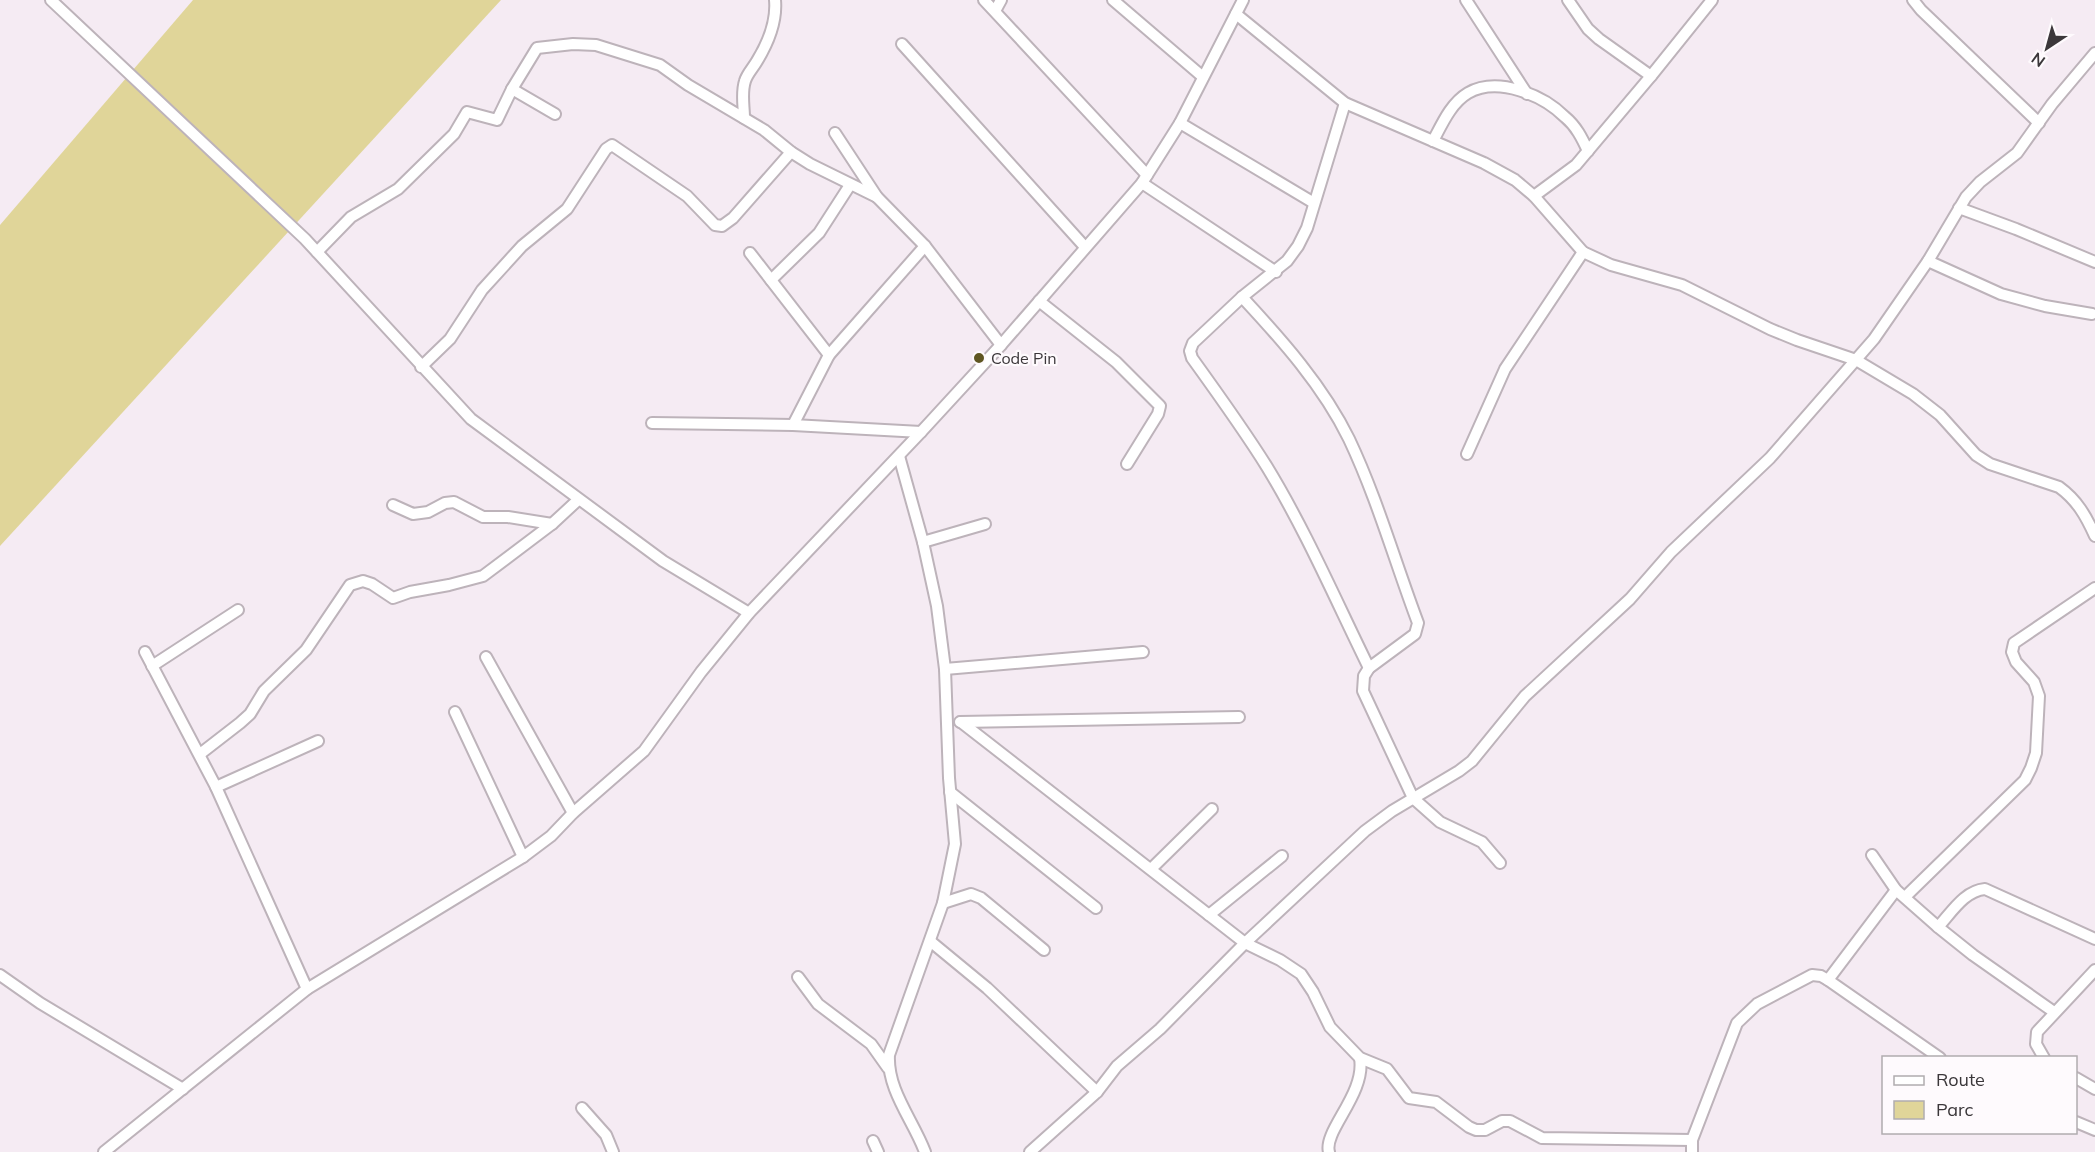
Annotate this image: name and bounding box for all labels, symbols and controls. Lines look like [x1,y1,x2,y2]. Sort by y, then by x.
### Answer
north arrow [2017,18,2077,78]
text: N [2027,48,2049,72]
place label: Code Pin [991,348,1057,368]
marker: Code Pin [972,351,986,365]
legend [1882,1056,2077,1134]
text: Route [1936,1068,1985,1091]
text: Parc [1936,1098,1974,1121]

